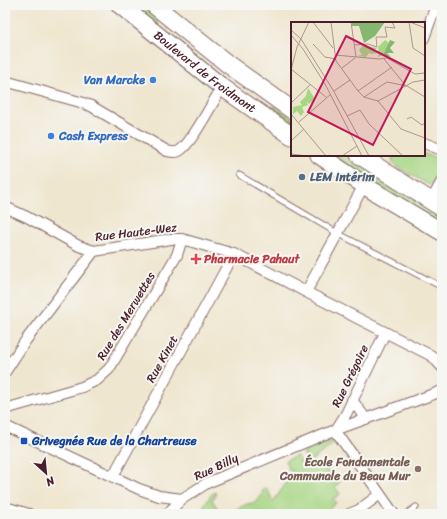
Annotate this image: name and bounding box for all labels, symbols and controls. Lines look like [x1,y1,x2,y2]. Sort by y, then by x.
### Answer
inset map [291,22,425,156]
street label: Boulevard de Froidmont [149,25,261,119]
place label: Van Marcke [84,69,145,91]
marker: Van Marcke [148,75,158,85]
place label: Cash Express [58,125,129,147]
marker: Cash Express [46,131,56,141]
place label: LEM Intérim [310,166,375,188]
marker: LEM Intérim [297,172,307,182]
street label: Rue Haute-Wez [94,216,178,248]
place label: Pharmacie Pahaut [204,248,300,270]
marker: Pharmacie Pahaut [191,254,201,264]
street label: Rue des Merwettes [91,267,162,365]
street label: Rue Kinet [140,331,184,387]
street label: Rue Grégoire [325,341,375,411]
place label: Grivegnée Rue de la Chartreuse [31,430,197,452]
marker: Grivegnée Rue de la Chartreuse [19,436,29,446]
street label: Rue Billy [190,447,243,487]
place label: École Fondamentale Communale du Beau Mur [279,451,411,487]
north arrow [26,453,66,493]
marker: École Fondamentale Communale du Beau Mur [413,464,423,474]
text: N [42,471,59,492]

